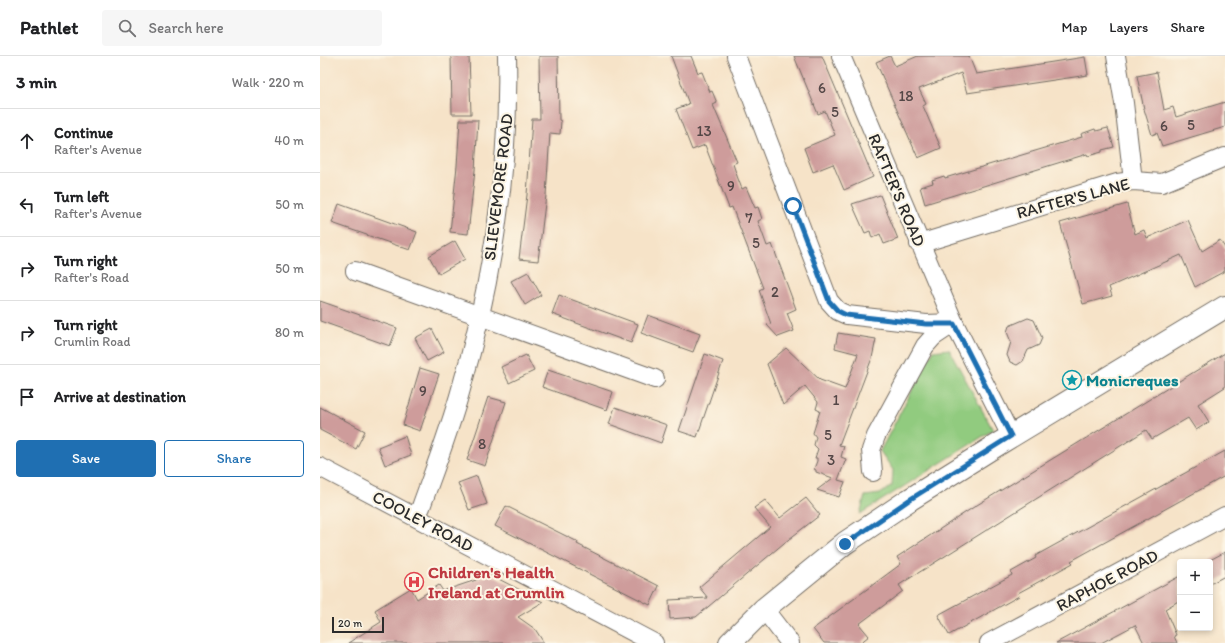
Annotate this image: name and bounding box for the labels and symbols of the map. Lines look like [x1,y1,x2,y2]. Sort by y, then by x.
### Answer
house number: 6 [818,79,826,97]
house number: 18 [898,87,914,105]
house number: 5 [831,103,839,121]
street label: SLIEVEMORE ROAD [479,112,517,262]
house number: 5 [1187,116,1195,134]
house number: 6 [1160,117,1168,135]
house number: 13 [696,122,712,140]
street label: RAFTER'S ROAD [864,131,930,249]
street label: RAFTER'S LANE [1014,173,1132,223]
house number: 9 [727,177,735,195]
route start [784,197,802,215]
house number: 7 [745,209,753,227]
house number: 5 [752,234,760,252]
house number: 2 [771,283,779,301]
place icon: Monicreques [1061,369,1083,391]
place label: Monicreques [1086,370,1179,391]
house number: 9 [419,382,427,400]
house number: 1 [833,391,840,409]
house number: 5 [824,426,832,444]
house number: 8 [478,435,486,453]
house number: 3 [827,451,835,469]
street label: COOLEY ROAD [369,486,477,556]
route end [836,535,854,553]
street label: RAPHOE ROAD [1053,545,1162,615]
place label: Children's Health Ireland at Crumlin [428,562,565,602]
hospital icon: Children's Health Ireland at Crumlin [403,571,425,593]
scale bar [332,615,384,634]

